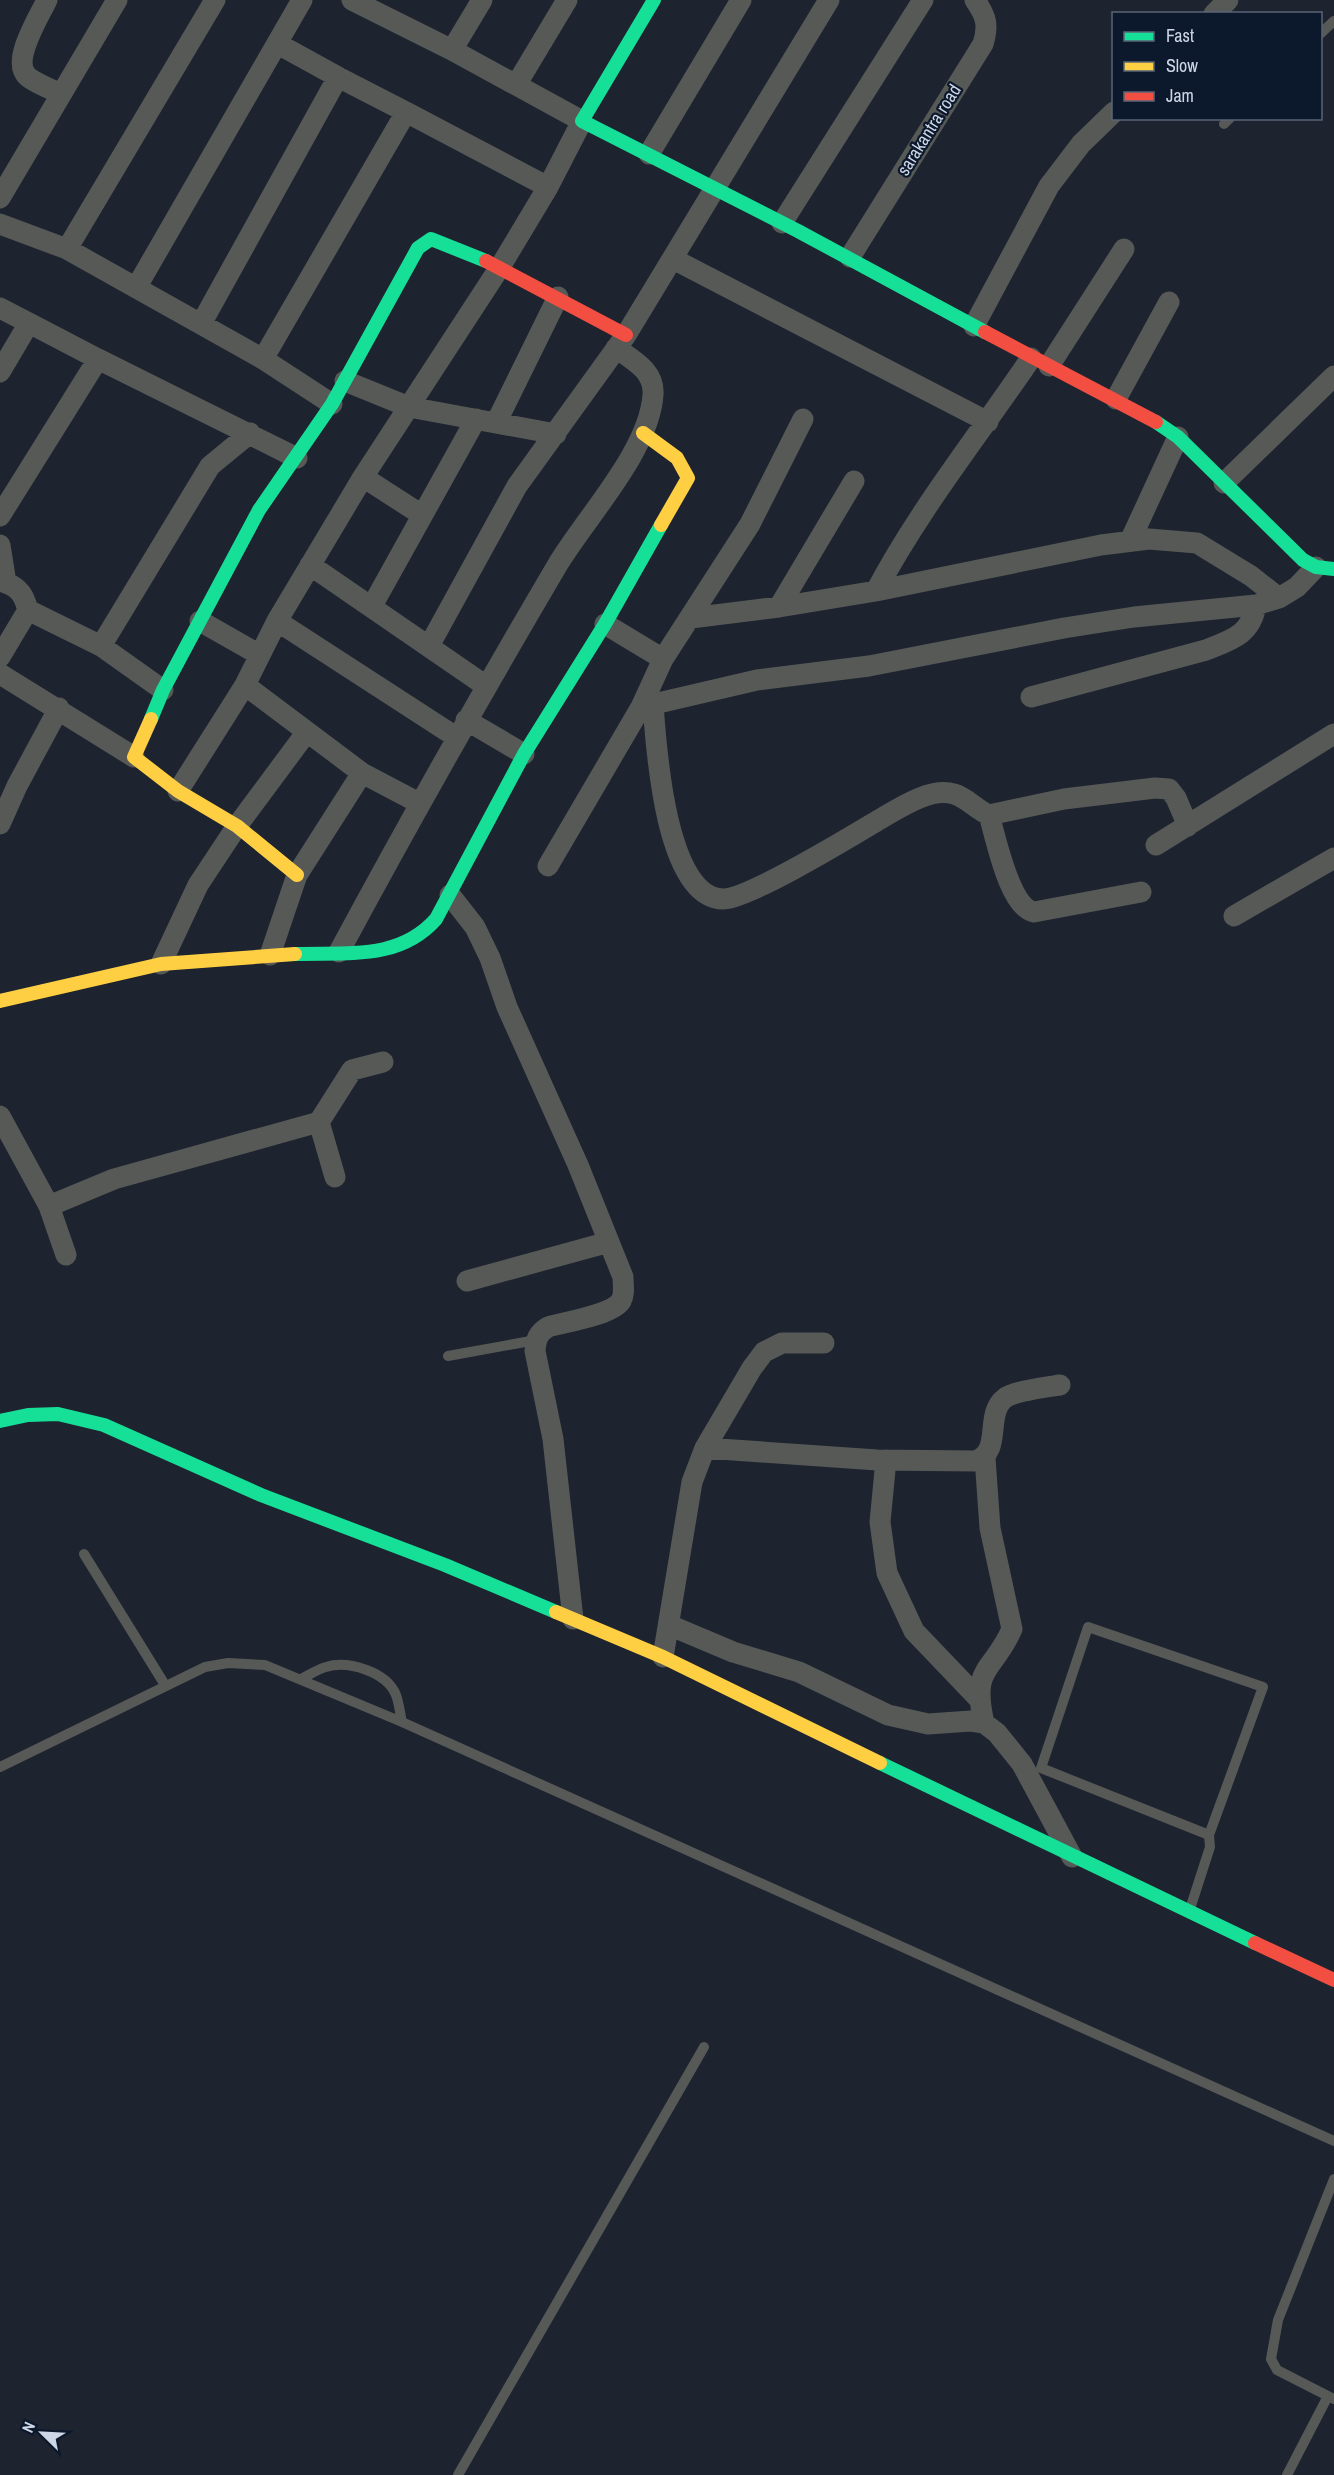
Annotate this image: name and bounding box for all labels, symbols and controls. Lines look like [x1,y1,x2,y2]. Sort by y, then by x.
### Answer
legend [1112,12,1322,120]
text: Fast [1166,23,1194,48]
text: Slow [1166,53,1198,78]
street label: sarakantra road [891,79,967,180]
text: Jam [1166,83,1194,108]
north arrow [12,2403,72,2463]
text: N [16,2418,40,2436]

